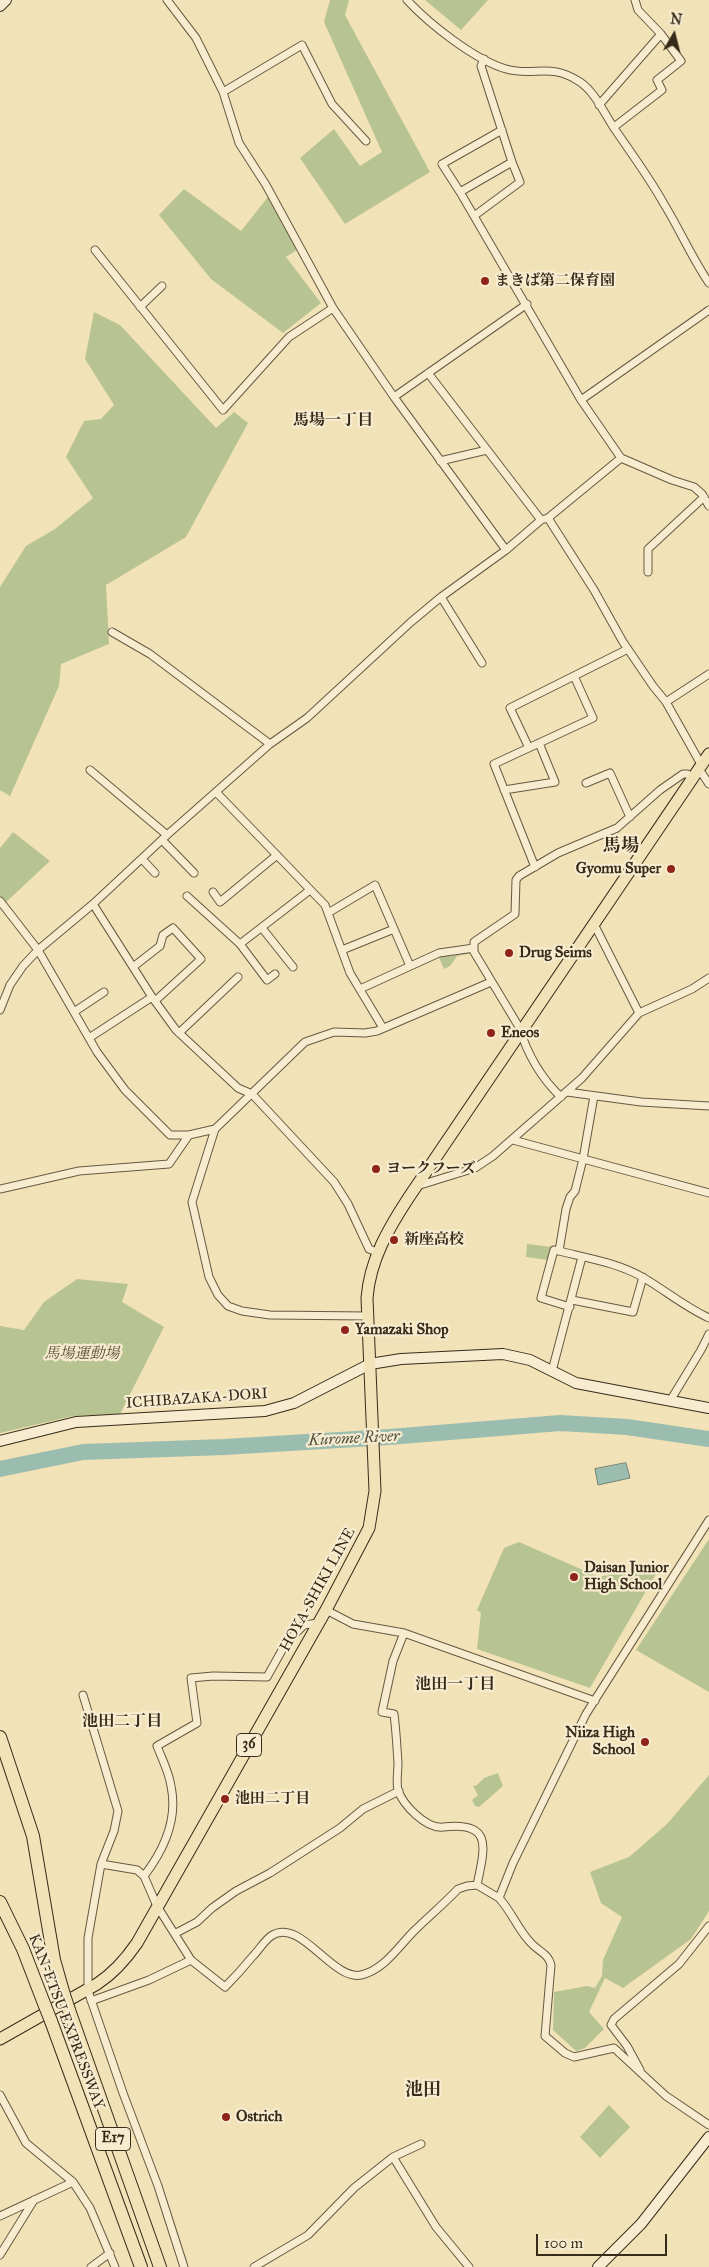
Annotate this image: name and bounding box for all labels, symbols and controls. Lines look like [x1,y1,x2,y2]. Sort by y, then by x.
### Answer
north arrow [649,10,699,60]
text: N [669,10,683,29]
place label: まきば第二保育園 [495,272,615,290]
marker: まきば第二保育園 [479,275,491,287]
district label: 馬場一丁目 [293,411,373,431]
district label: 馬場 [603,836,639,858]
place label: Gyomu Super [576,860,661,878]
marker: Gyomu Super [665,863,677,875]
place label: Drug Seims [519,944,592,962]
marker: Drug Seims [503,947,515,959]
place label: Eneos [501,1024,539,1042]
marker: Eneos [485,1027,497,1039]
place label: ヨークフーズ [386,1160,476,1178]
marker: ヨークフーズ [370,1163,382,1175]
place label: 新座高校 [404,1231,464,1249]
marker: 新座高校 [388,1234,400,1246]
place label: Yamazaki Shop [355,1321,449,1339]
marker: Yamazaki Shop [339,1324,351,1336]
park label: 馬場運動場 [45,1345,119,1363]
street label: ICHIBAZAKA-DORI [125,1385,269,1413]
water label: Kurome River [308,1427,400,1451]
street label: HOYA-SHIKI LINE [277,1525,359,1655]
place label: Daisan Junior High School [584,1559,669,1594]
marker: Daisan Junior High School [568,1571,580,1583]
district label: 池田一丁目 [415,1675,495,1695]
district label: 池田二丁目 [82,1712,162,1732]
place label: Niiza High School [565,1724,635,1759]
road number: 36 [236,1734,262,1756]
marker: Niiza High School [639,1736,651,1748]
place label: 池田二丁目 [235,1790,310,1808]
marker: 池田二丁目 [219,1793,231,1805]
street label: KAN-ETSU EXPRESSWAY [24,1932,108,2112]
district label: 池田 [405,2080,441,2102]
place label: Ostrich [236,2108,283,2126]
marker: Ostrich [220,2111,232,2123]
road number: E17 [96,2128,130,2150]
scale bar [539,2224,670,2256]
text: 100 m [544,2234,583,2252]

